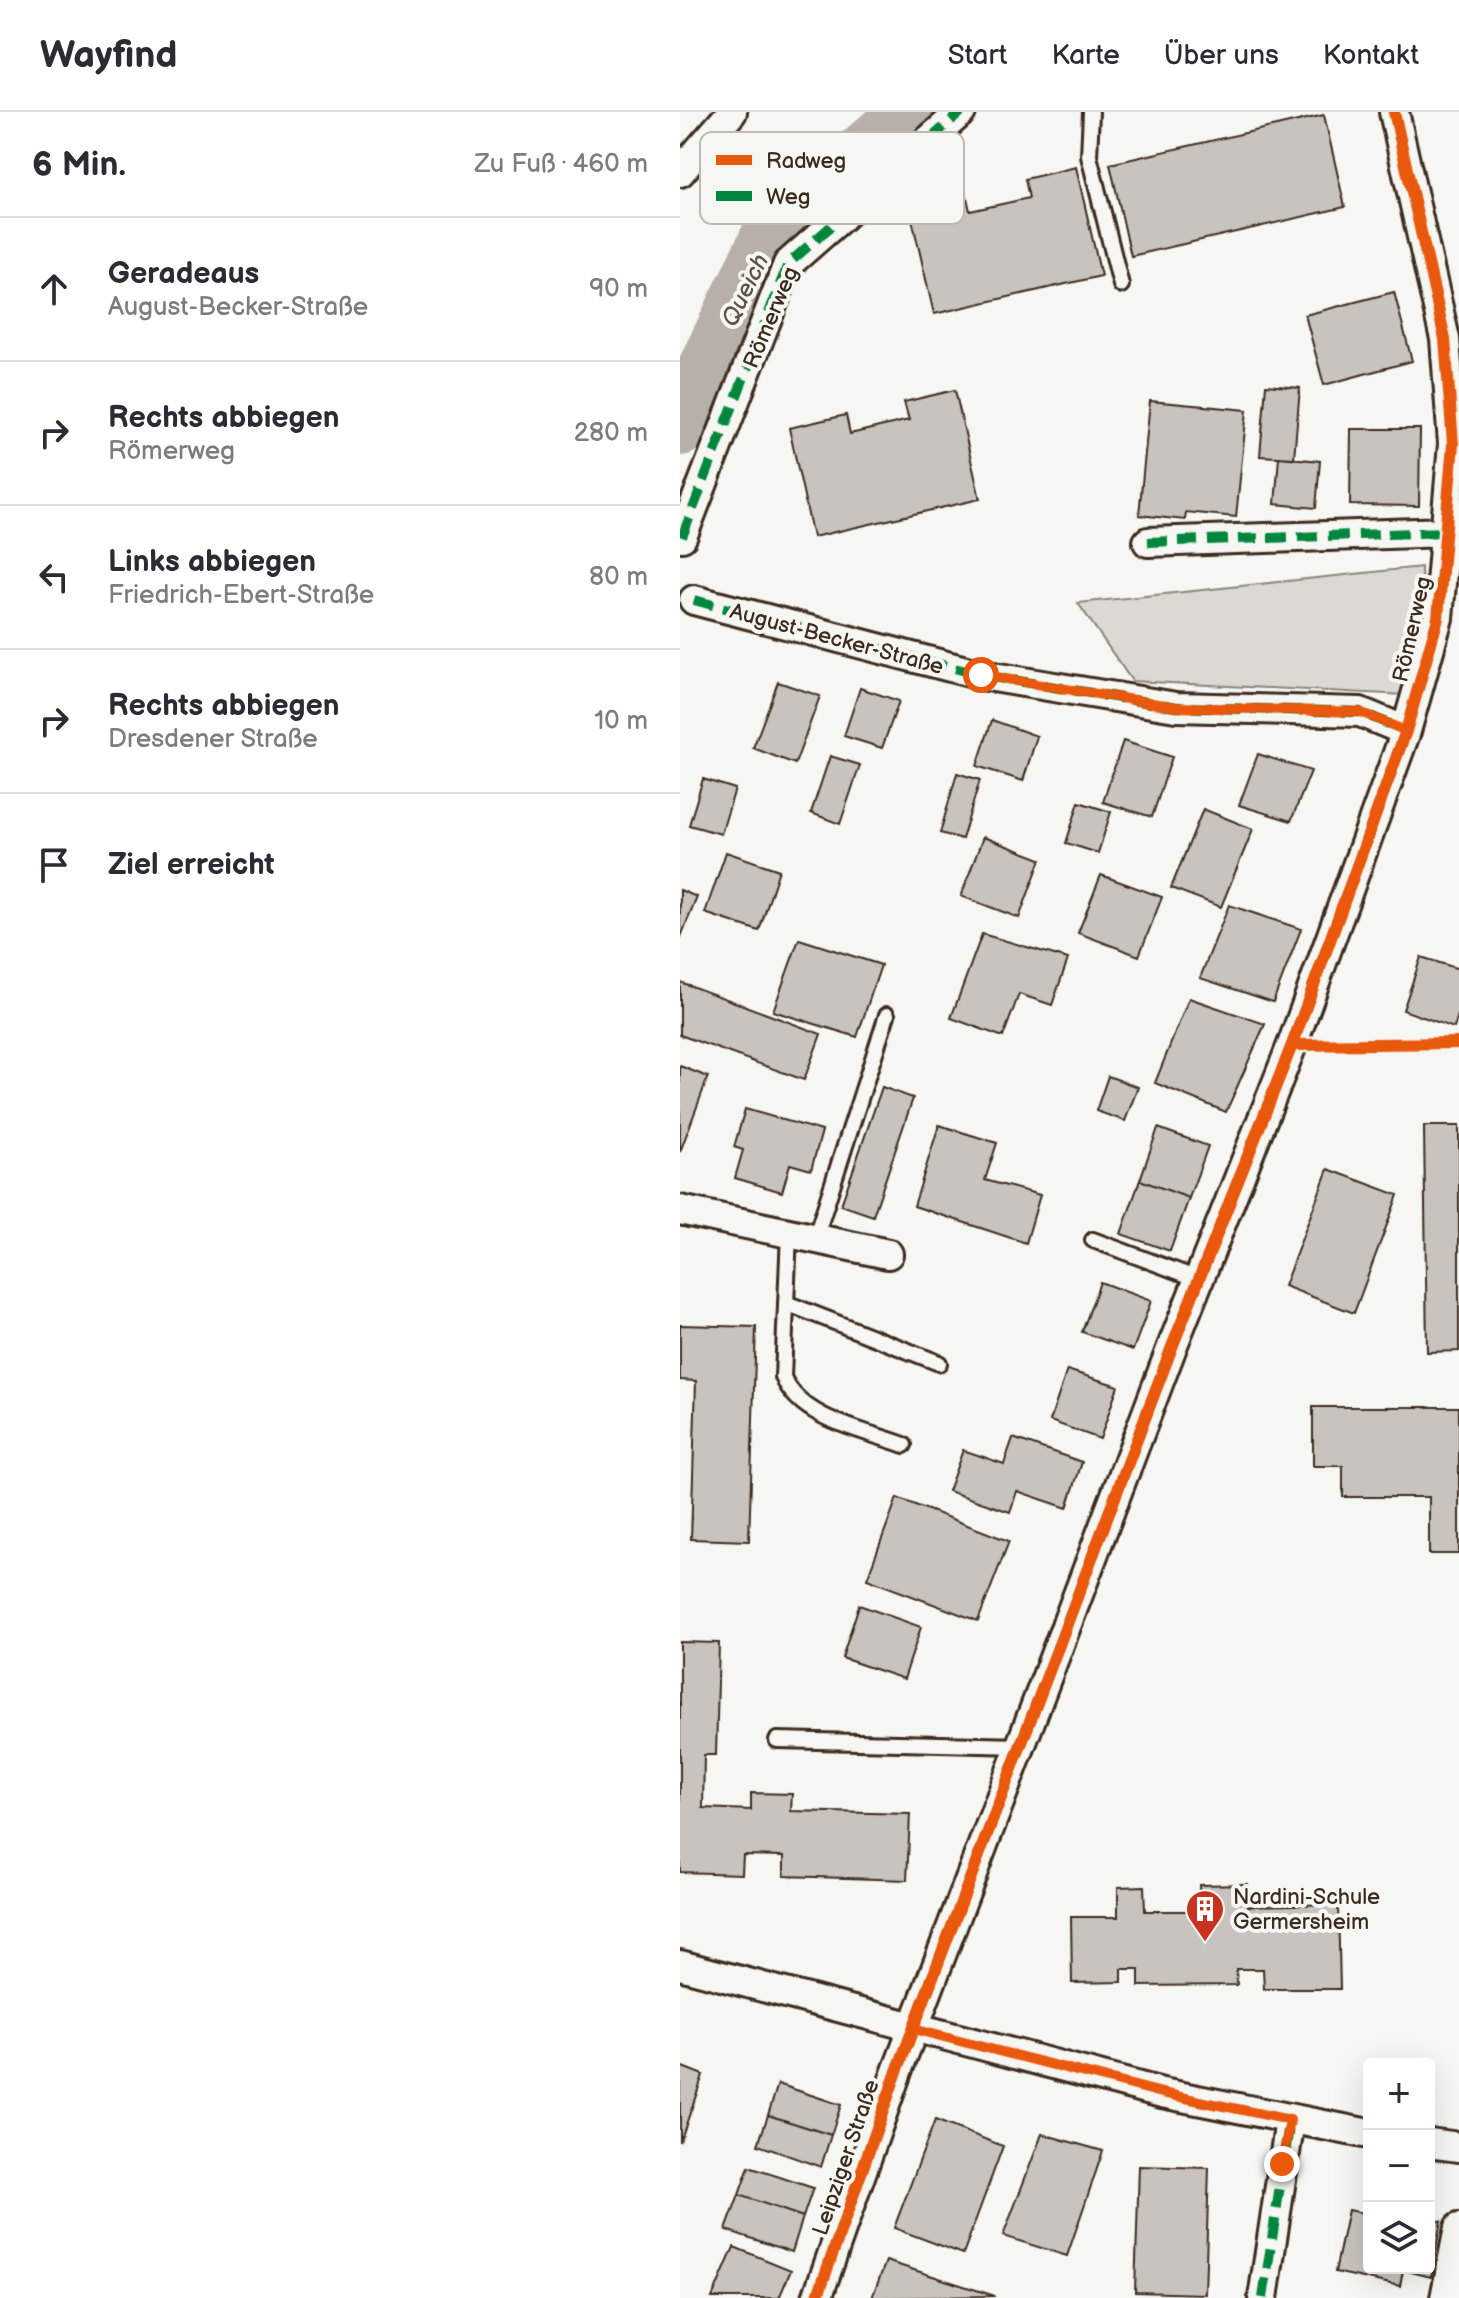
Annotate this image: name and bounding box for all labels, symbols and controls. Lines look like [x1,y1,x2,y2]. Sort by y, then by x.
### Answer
text: Wayfind [40,33,178,78]
text: Start [948,39,1007,72]
text: Karte [1051,39,1120,72]
text: Über uns [1164,39,1279,72]
text: Kontakt [1323,39,1419,72]
legend [700,132,964,224]
text: 6 Min. [32,144,126,185]
text: Radweg [766,148,846,175]
text: Zu Fuß · 460 m [474,149,648,180]
text: Weg [766,184,811,211]
water label: Queich [716,249,775,331]
text: Geradeaus [108,256,259,292]
street label: Römerweg [738,263,805,372]
icon: ahead [32,267,76,311]
text: 90 m [589,274,648,305]
text: August-Becker-Straße [108,292,368,323]
text: Rechts abbiegen [108,400,340,436]
icon: right [32,411,76,455]
text: 280 m [574,418,648,449]
text: Römerweg [108,436,235,467]
text: Links abbiegen [108,544,316,580]
icon: left [32,555,76,599]
text: 80 m [589,562,648,593]
street label: Römerweg [1387,574,1438,685]
text: Friedrich-Ebert-Straße [108,580,374,611]
street label: August-Becker-Straße [727,598,946,681]
route start [963,657,999,693]
text: Rechts abbiegen [108,688,340,724]
icon: right [32,699,76,743]
text: 10 m [594,706,648,737]
text: Dresdener Straße [108,724,318,755]
icon: arrive [32,843,76,887]
text: Ziel erreicht [108,847,275,883]
place label: Nardini-Schule Germersheim [1233,1884,1380,1936]
building icon: Nardini-Schule Germersheim [1184,1888,1226,1943]
map controls [1363,2058,1435,2274]
button: + [1363,2058,1435,2130]
street label: Leipziger Straße [807,2076,886,2239]
button: − [1363,2130,1435,2202]
route end [1264,2146,1300,2182]
button: layers [1363,2202,1435,2274]

